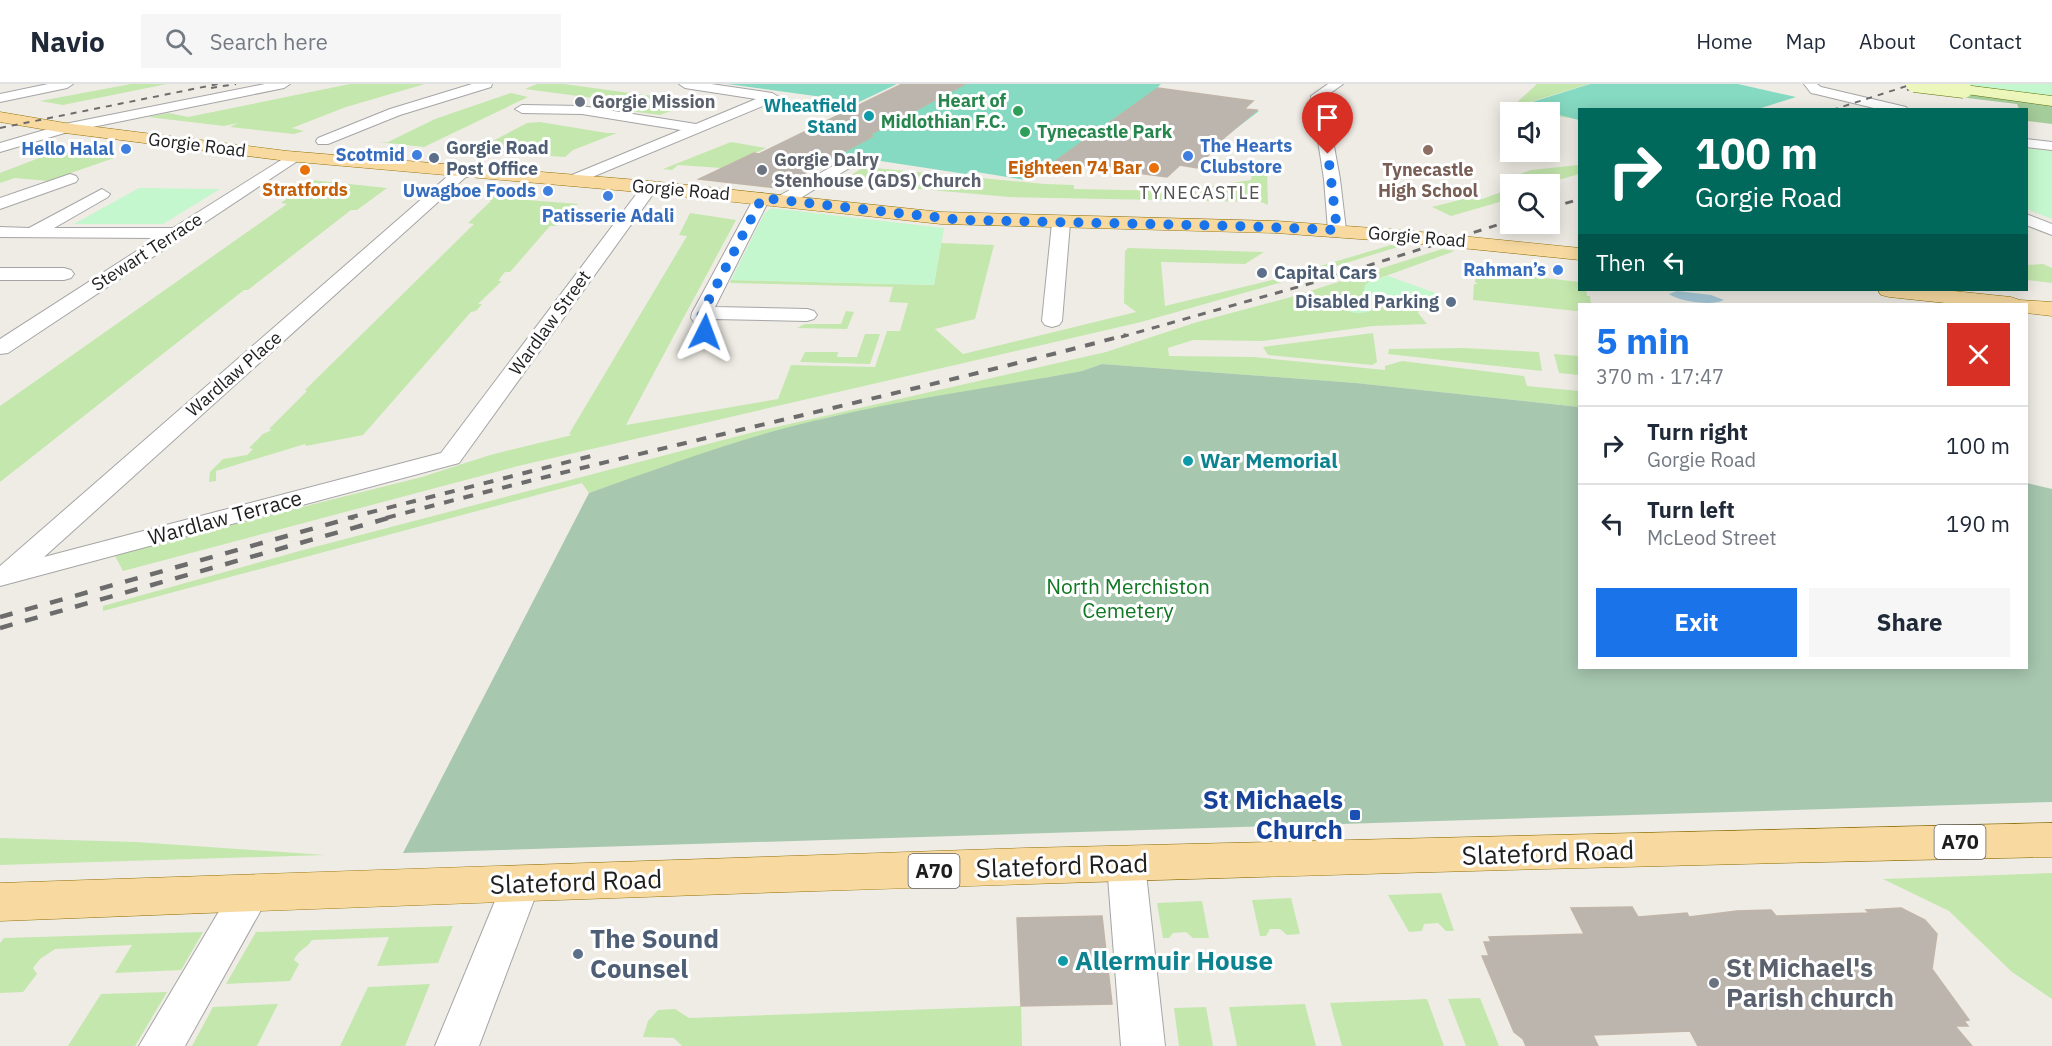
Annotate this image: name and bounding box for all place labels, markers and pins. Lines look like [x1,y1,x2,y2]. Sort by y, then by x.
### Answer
place label: Heart of Midlothian F.C. [881,89,1006,133]
place label: Gorgie Mission [592,90,716,113]
pin [1302,92,1353,154]
place label: Wheatfield Stand [763,94,857,138]
marker: Gorgie Mission [573,95,587,109]
marker: Heart of Midlothian F.C. [1011,104,1025,118]
marker: Wheatfield Stand [862,109,876,123]
place label: Tynecastle Park [1037,120,1173,143]
marker: Tynecastle Park [1018,125,1032,139]
place label: The Hearts Clubstore [1200,134,1292,178]
place label: Gorgie Road Post Office [446,136,549,180]
place label: Hello Halal [21,137,115,160]
marker: Hello Halal [119,142,133,156]
place label: Scotmid [335,143,405,166]
marker: Tynecastle High School [1421,143,1435,157]
marker: Scotmid [410,148,424,162]
place label: Gorgie Dalry Stenhouse (GDS) Church [774,148,981,192]
marker: The Hearts Clubstore [1181,149,1195,163]
marker: Gorgie Road Post Office [427,151,441,165]
place label: Eighteen 74 Bar [1008,156,1142,179]
place label: Tynecastle High School [1378,158,1479,202]
marker: Eighteen 74 Bar [1147,161,1161,175]
marker: Stratfords [298,163,312,177]
marker: Gorgie Dalry Stenhouse (GDS) Church [755,163,769,177]
place label: Stratfords [262,178,348,201]
place label: Uwagboe Foods [403,179,536,202]
marker: Uwagboe Foods [541,184,555,198]
marker: Patisserie Adali [601,189,615,203]
place label: Patisserie Adali [542,204,674,227]
place label: Rahman’s [1463,258,1546,281]
place label: Capital Cars [1274,261,1377,284]
marker: Rahman’s [1551,263,1565,277]
marker: Capital Cars [1255,266,1269,280]
place label: Disabled Parking [1295,290,1439,313]
marker: Disabled Parking [1444,295,1458,309]
place label: War Memorial [1200,446,1338,474]
marker: War Memorial [1181,454,1195,468]
place label: St Michaels Church [1203,782,1343,846]
marker: St Michaels Church [1348,808,1362,822]
place label: The Sound Counsel [590,921,719,985]
place label: Allermuir House [1075,943,1273,977]
marker: The Sound Counsel [571,947,585,961]
place label: St Michael's Parish church [1726,950,1894,1014]
marker: Allermuir House [1056,954,1070,968]
marker: St Michael's Parish church [1707,976,1721,990]

